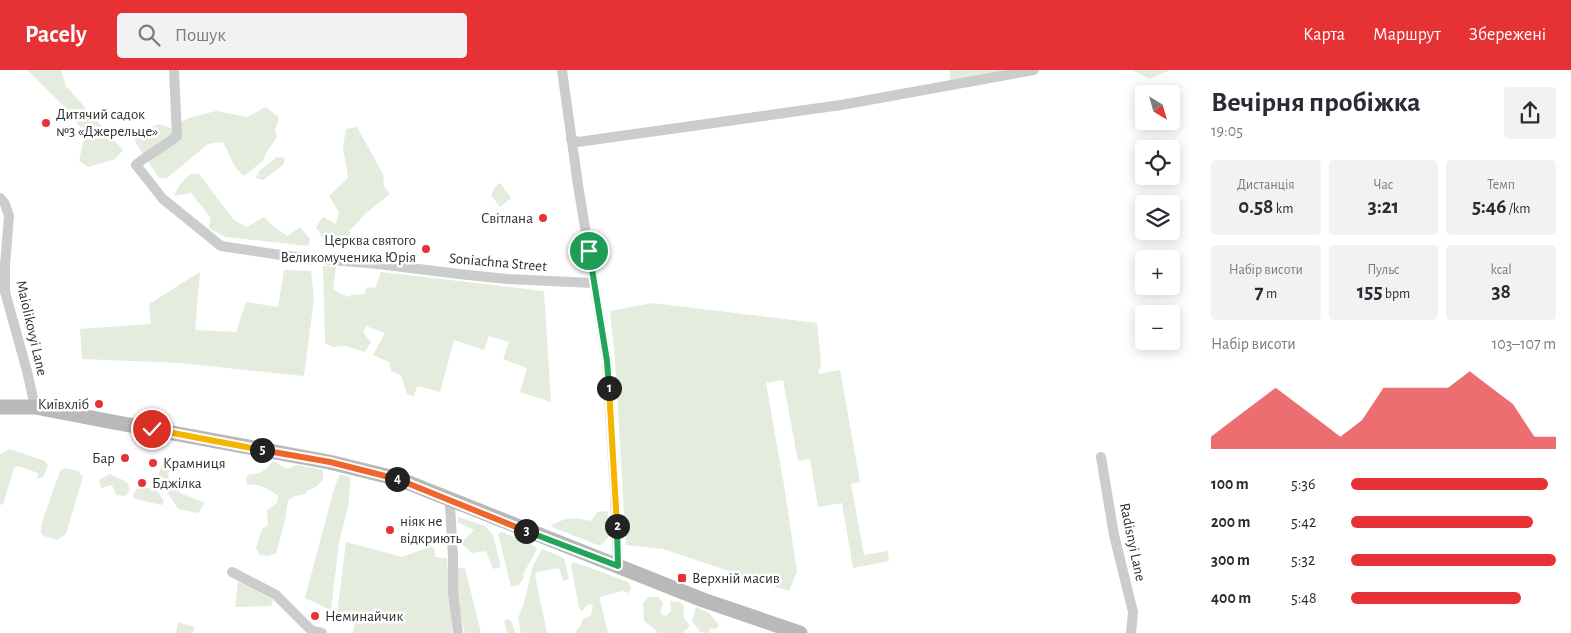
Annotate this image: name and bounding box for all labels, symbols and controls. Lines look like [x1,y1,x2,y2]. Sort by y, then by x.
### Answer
search box [117,13,467,58]
icon: search [135,21,163,49]
text: Pacely [25,23,87,47]
text: Пошук [175,26,226,45]
text: Карта [1303,26,1345,44]
text: Маршрут [1373,26,1441,44]
text: Збережені [1469,26,1546,44]
north arrow [1135,85,1180,130]
map controls [1135,85,1180,350]
button: share [1504,87,1556,139]
text: Вечірня пробіжка [1211,89,1421,117]
place label: Дитячий садок №3 «Джерельце» [56,107,158,139]
marker: Дитячий садок №3 «Джерельце» [40,117,52,129]
text: 19:05 [1211,123,1243,139]
button: locate [1135,140,1180,185]
text: Дистанція [1237,178,1295,192]
text: Час [1373,178,1394,192]
text: Темп [1487,178,1515,192]
button: layers [1135,195,1180,240]
text: 0.58 [1238,196,1273,217]
text: 3:21 [1368,196,1399,217]
text: 5:46 [1472,196,1506,217]
text: km [1273,202,1293,216]
text: /km [1506,202,1530,216]
place label: Світлана [481,211,533,226]
marker: Світлана [537,212,549,224]
pin [568,230,610,272]
place label: Церква святого Великомученика Юрія [280,233,416,265]
icon: arrive [575,237,603,265]
marker: Церква святого Великомученика Юрія [420,243,432,255]
button: + [1135,250,1180,295]
street label: Soniachna Street [448,251,548,274]
text: Набір висоти [1229,263,1303,277]
text: Пульс [1367,263,1400,277]
text: kcal [1490,263,1512,277]
street label: Maiolikovyi Lane [13,279,50,377]
text: 7 [1255,281,1264,302]
text: 155 [1357,281,1383,302]
text: 38 [1491,281,1511,302]
text: m [1264,287,1277,301]
text: bpm [1383,287,1410,301]
button: − [1135,305,1180,350]
text: Набір висоти [1211,336,1296,352]
text: 103–107 m [1492,336,1556,352]
pin: 1 [596,376,622,400]
text: 1 [607,381,612,395]
place label: Київхліб [38,397,89,412]
marker: Київхліб [93,398,105,410]
pin [131,408,173,450]
icon: check [138,415,166,443]
pin: 5 [250,438,274,462]
text: 5 [259,443,266,457]
place label: Бар [92,451,115,466]
marker: Бар [119,452,131,464]
place label: Крамниця [163,456,226,471]
marker: Крамниця [147,457,159,469]
pin: 4 [384,466,410,492]
text: 4 [394,472,401,486]
place label: Бджілка [152,476,202,491]
text: 100 m [1211,476,1249,492]
text: 5:36 [1291,476,1315,492]
marker: Бджілка [136,477,148,489]
street label: Radisnyi Lane [1117,502,1148,583]
place label: ніяк не відкриють [400,514,462,546]
pin: 2 [604,514,630,538]
text: 200 m [1211,514,1251,530]
text: 5:42 [1291,514,1316,530]
pin: 3 [514,518,538,544]
text: 2 [614,519,621,533]
marker: ніяк не відкриють [384,524,396,536]
text: 3 [523,524,530,538]
text: 300 m [1211,552,1250,568]
text: 5:32 [1291,552,1315,568]
place label: Верхній масив [692,571,780,586]
marker: Верхній масив [676,572,688,584]
text: 400 m [1211,590,1251,606]
text: 5:48 [1291,590,1317,606]
place label: Неминайчик [325,609,403,624]
marker: Неминайчик [309,610,321,622]

